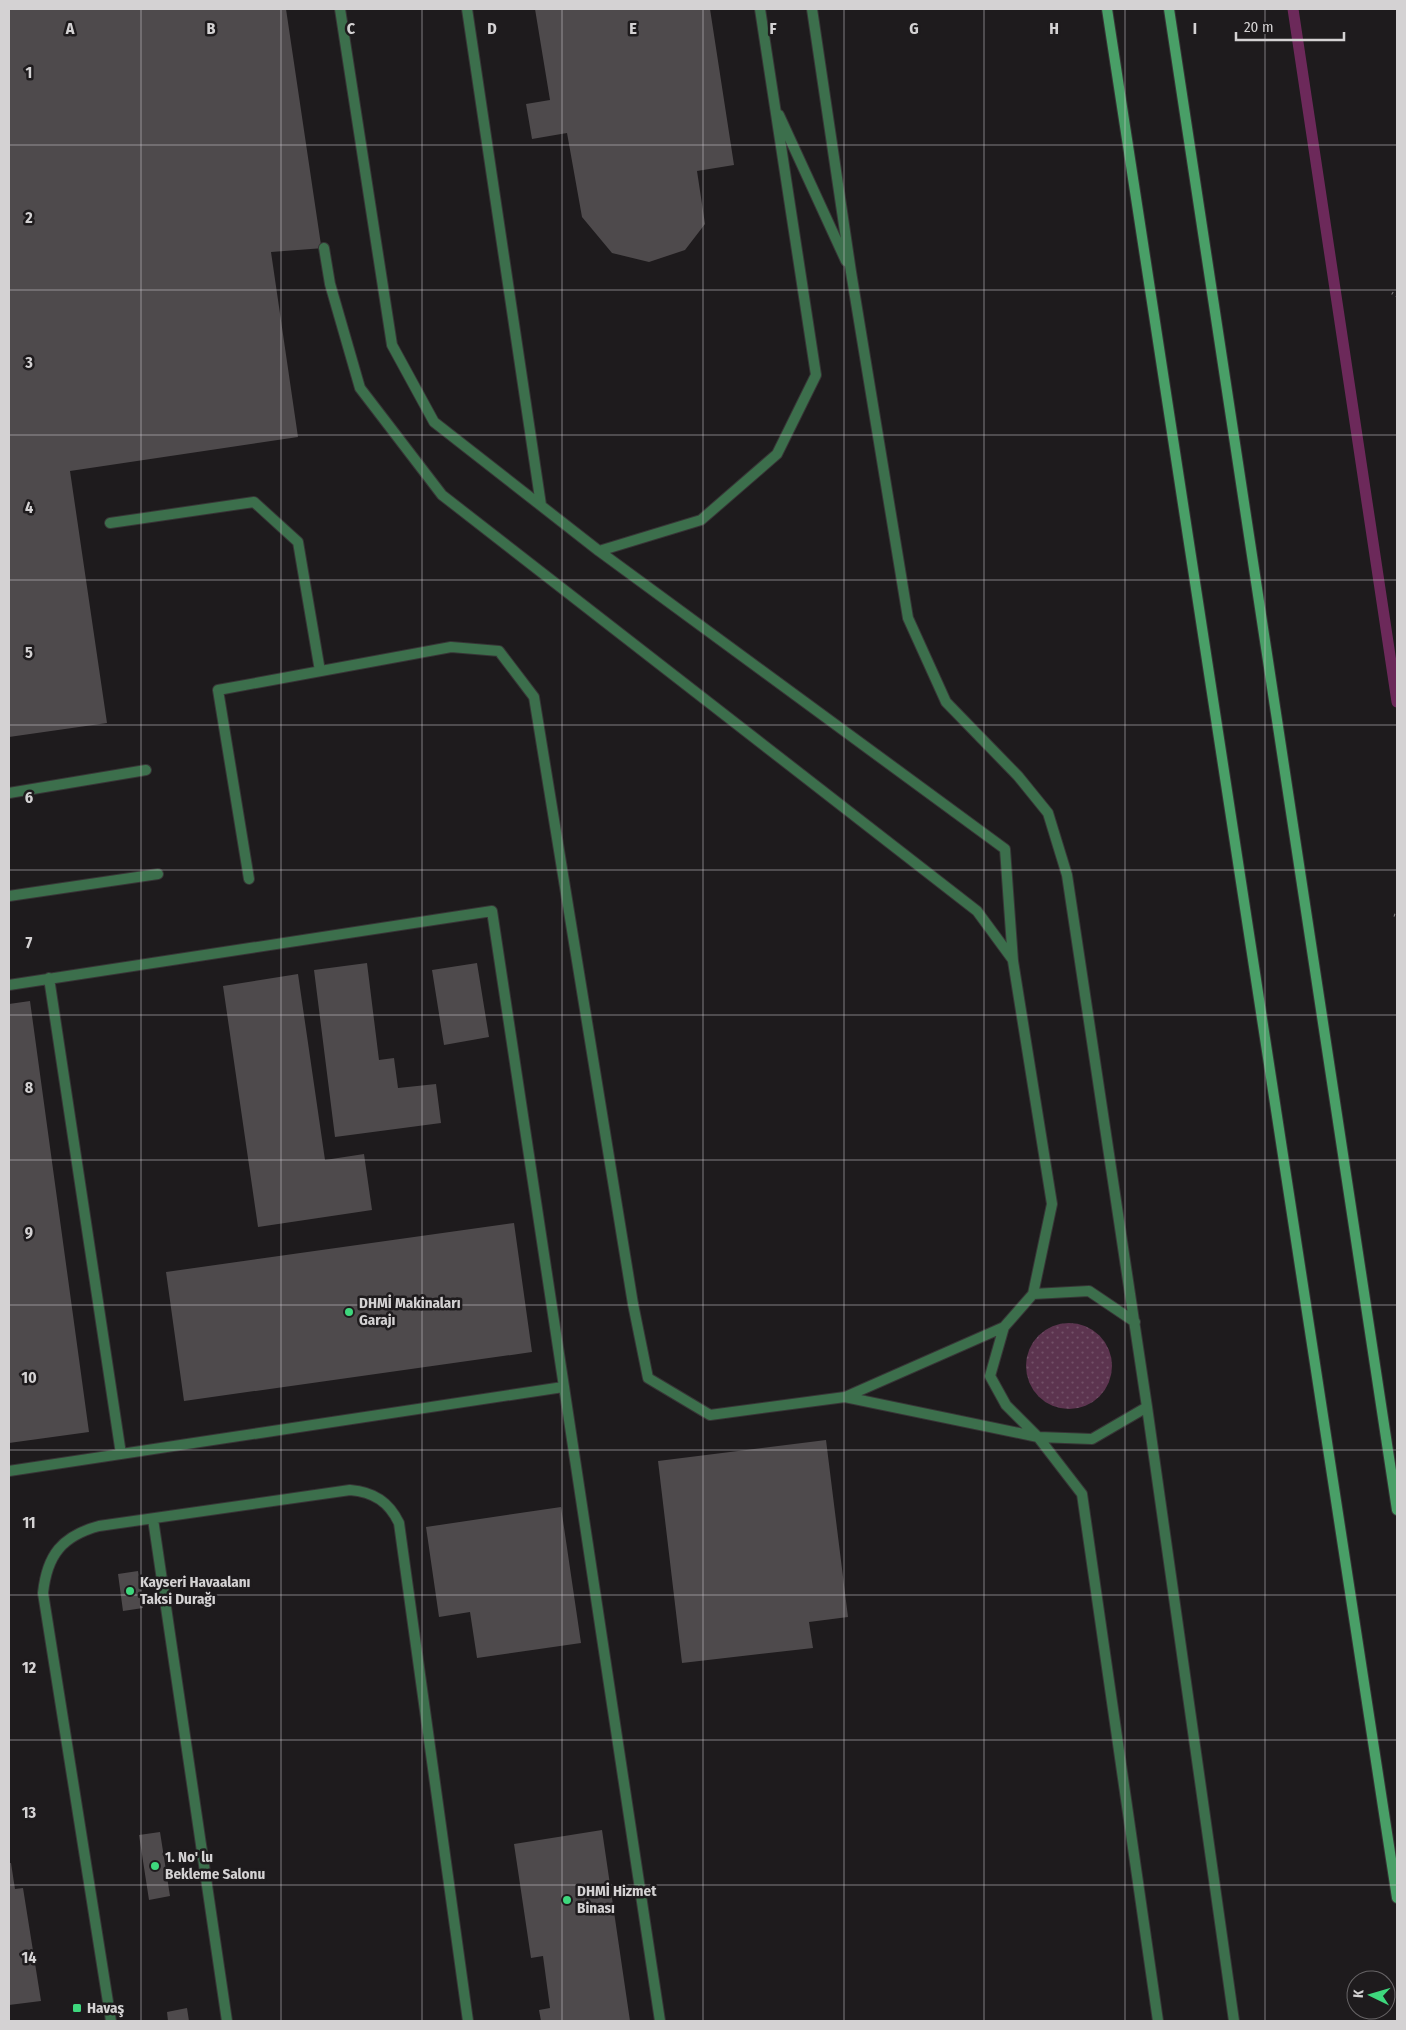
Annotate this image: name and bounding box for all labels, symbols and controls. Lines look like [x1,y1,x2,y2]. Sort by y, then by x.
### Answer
scale bar [1236,10,1344,42]
text: 20 m [1244,18,1274,36]
text: A [65,19,75,38]
text: B [207,19,216,38]
text: C [347,19,356,38]
text: D [487,19,497,38]
text: E [629,19,637,38]
text: F [769,19,777,38]
text: G [909,19,919,38]
text: H [1049,19,1059,38]
text: I [1193,19,1197,38]
text: 1 [26,63,32,82]
text: 2 [24,208,33,227]
text: 3 [24,353,33,372]
text: 4 [25,498,33,517]
text: 5 [25,643,33,662]
text: 6 [25,788,33,807]
text: 7 [26,933,33,952]
text: 8 [25,1078,34,1097]
text: 9 [25,1223,33,1242]
place label: DHMİ Makinaları Garajı [359,1294,461,1329]
marker: DHMİ Makinaları Garajı [343,1306,355,1318]
text: 10 [21,1368,37,1387]
text: 11 [22,1513,36,1532]
place label: Kayseri Havaalanı Taksi Durağı [140,1573,251,1608]
marker: Kayseri Havaalanı Taksi Durağı [124,1585,136,1597]
text: 12 [22,1658,37,1677]
text: 13 [22,1803,37,1822]
place label: 1. No' lu Bekleme Salonu [165,1848,265,1883]
marker: 1. No' lu Bekleme Salonu [149,1860,161,1872]
place label: DHMİ Hizmet Binası [577,1882,657,1917]
marker: DHMİ Hizmet Binası [561,1894,573,1906]
text: 14 [22,1948,37,1967]
north arrow [1346,1970,1396,2020]
text: K [1350,1988,1367,1999]
place label: Havaş [87,1999,124,2018]
marker: Havaş [71,2002,83,2014]

